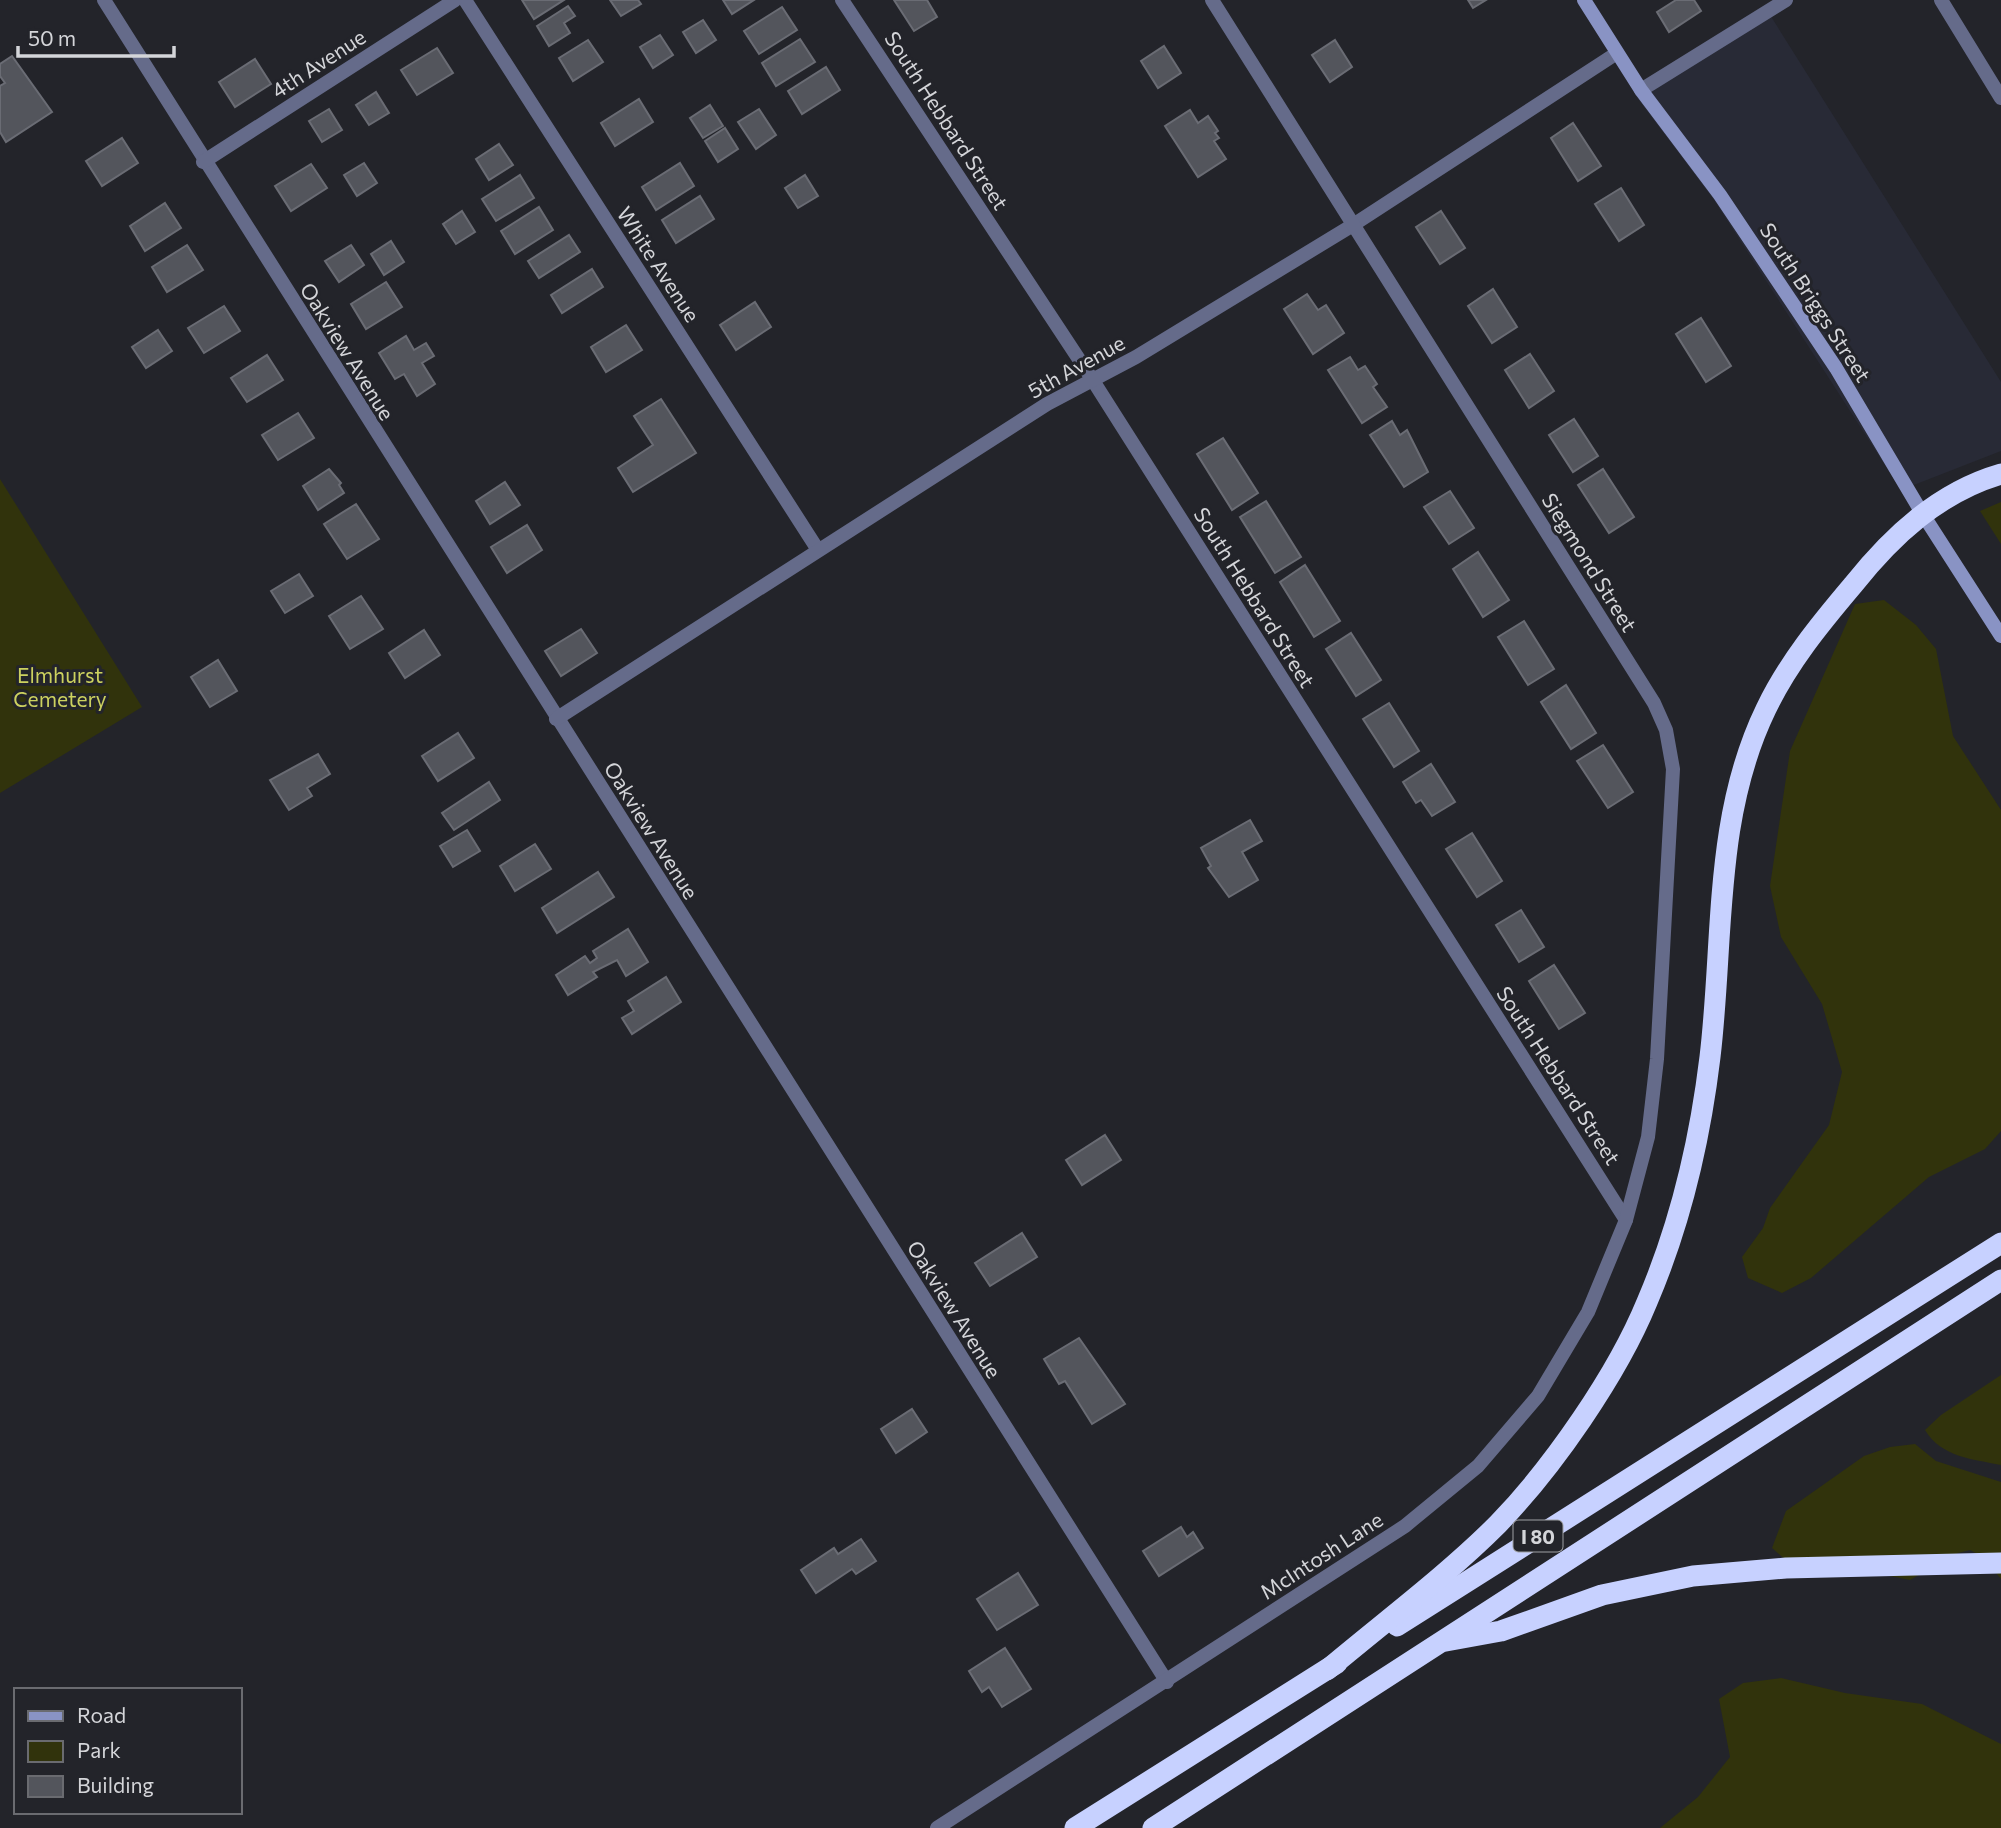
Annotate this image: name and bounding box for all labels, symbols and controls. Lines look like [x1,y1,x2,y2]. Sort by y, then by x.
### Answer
scale bar [18,14,173,58]
street label: 4th Avenue [266,23,370,103]
text: 50 m [28,25,76,50]
street label: South Hebbard Street [880,26,1014,214]
street label: White Avenue [612,202,706,326]
street label: South Briggs Street [1755,218,1877,386]
street label: Oakview Avenue [296,278,400,424]
street label: 5th Avenue [1023,329,1129,403]
street label: Siegmond Street [1537,488,1643,636]
street label: South Hebbard Street [1189,502,1321,692]
park label: Elmhurst Cemetery [13,662,107,711]
street label: Oakview Avenue [600,757,704,903]
street label: South Hebbard Street [1492,981,1626,1169]
street label: Oakview Avenue [903,1236,1007,1382]
street label: McIntosh Lane [1255,1506,1387,1604]
road number: I 80 [1514,1520,1562,1552]
legend [14,1688,242,1814]
text: Road [77,1702,126,1727]
text: Park [77,1737,121,1762]
text: Building [77,1772,154,1797]

